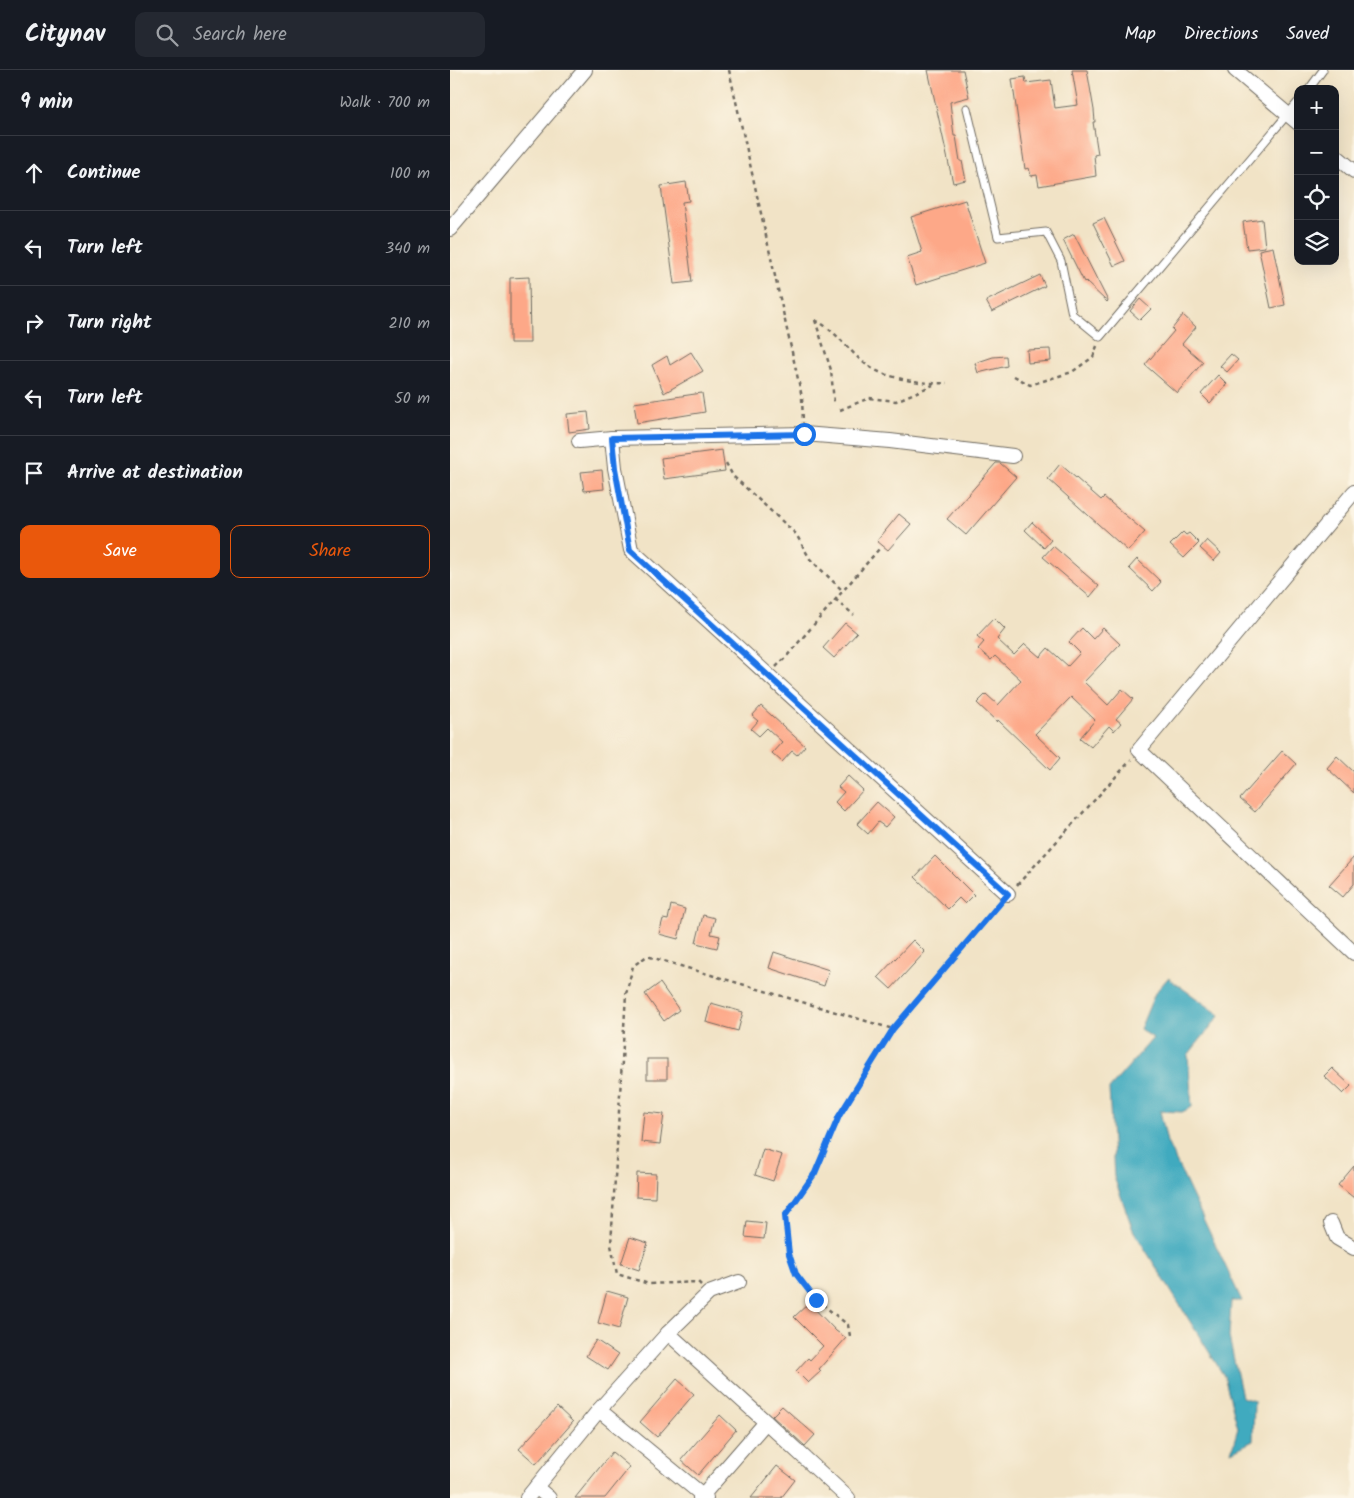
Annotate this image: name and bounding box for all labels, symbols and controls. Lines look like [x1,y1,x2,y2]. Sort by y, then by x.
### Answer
search box [135,12,485,57]
text: Citynav [25,15,105,54]
text: Search here [193,20,287,50]
text: Map [1124,20,1156,49]
text: Directions [1184,20,1258,49]
text: Saved [1286,20,1329,49]
icon: search [153,21,181,49]
map controls [1294,85,1339,265]
button: + [1294,85,1339,130]
text: 9 min [20,86,73,119]
text: Walk · 700 m [339,90,430,115]
button: − [1294,130,1339,175]
text: Continue [67,158,140,188]
icon: ahead [20,159,48,187]
text: 100 m [390,161,430,186]
button: locate [1294,175,1339,220]
button: layers [1294,220,1339,265]
text: Turn left [67,233,142,263]
icon: left [20,234,48,262]
text: 340 m [385,236,430,261]
text: Turn right [67,308,152,338]
icon: right [20,309,48,337]
text: 210 m [389,311,430,336]
text: Turn left [67,383,142,413]
icon: left [20,384,48,412]
text: 50 m [394,386,430,411]
route start [793,423,816,446]
text: Arrive at destination [67,458,243,488]
icon: arrive [20,459,48,487]
button: Save [20,525,220,578]
button: Share [230,525,430,578]
route end [805,1289,828,1312]

